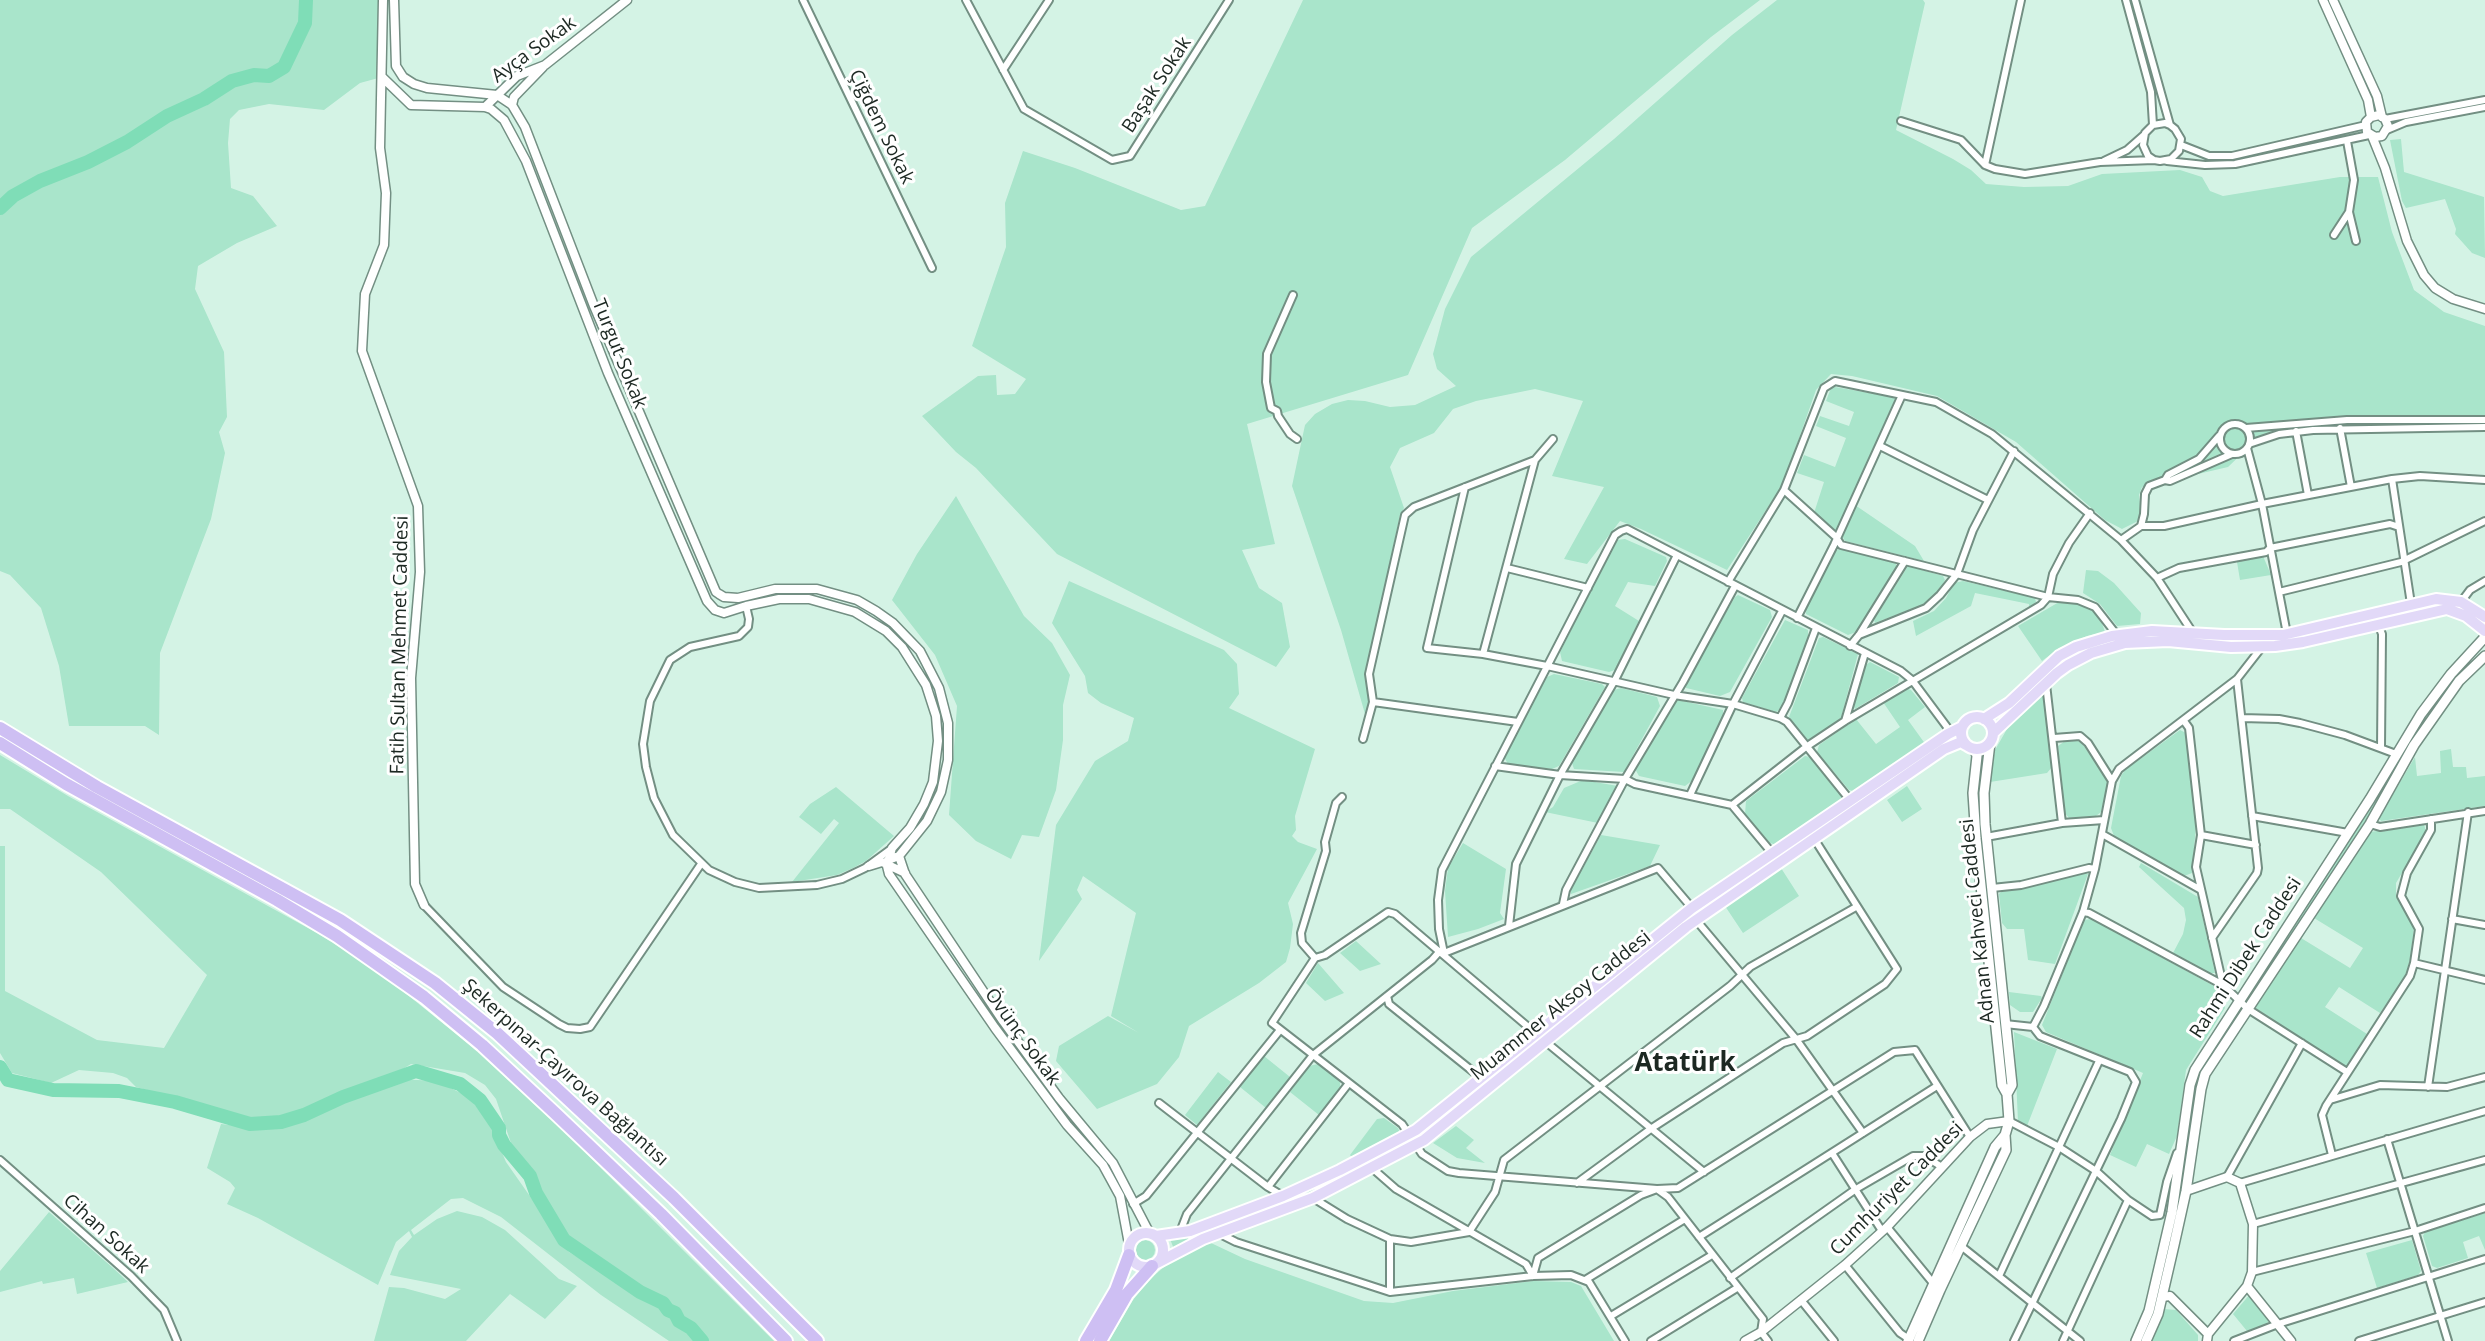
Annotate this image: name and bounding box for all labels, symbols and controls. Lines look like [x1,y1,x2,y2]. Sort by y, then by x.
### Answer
street label: Ayça Sokak [487,12,581,88]
street label: Başak Sokak [1118,33,1196,137]
street label: Çiğdem Sokak [844,66,918,188]
street label: Turgut Sokak [587,296,651,412]
street label: Fatih Sultan Mehmet Caddesi [386,515,414,775]
street label: Adnan Kahveci Caddesi [1956,818,2000,1024]
street label: Rahmi Dibek Caddesi [2185,873,2307,1043]
street label: Muammer Aksoy Caddesi [1466,926,1656,1086]
street label: Şekerpınar-Çayırova Bağlantısı [458,975,672,1171]
street label: Övünç Sokak [979,984,1065,1090]
district label: Atatürk [1634,1048,1736,1080]
street label: Cumhuriyet Caddesi [1826,1118,1968,1260]
street label: Cihan Sokak [58,1189,154,1279]

